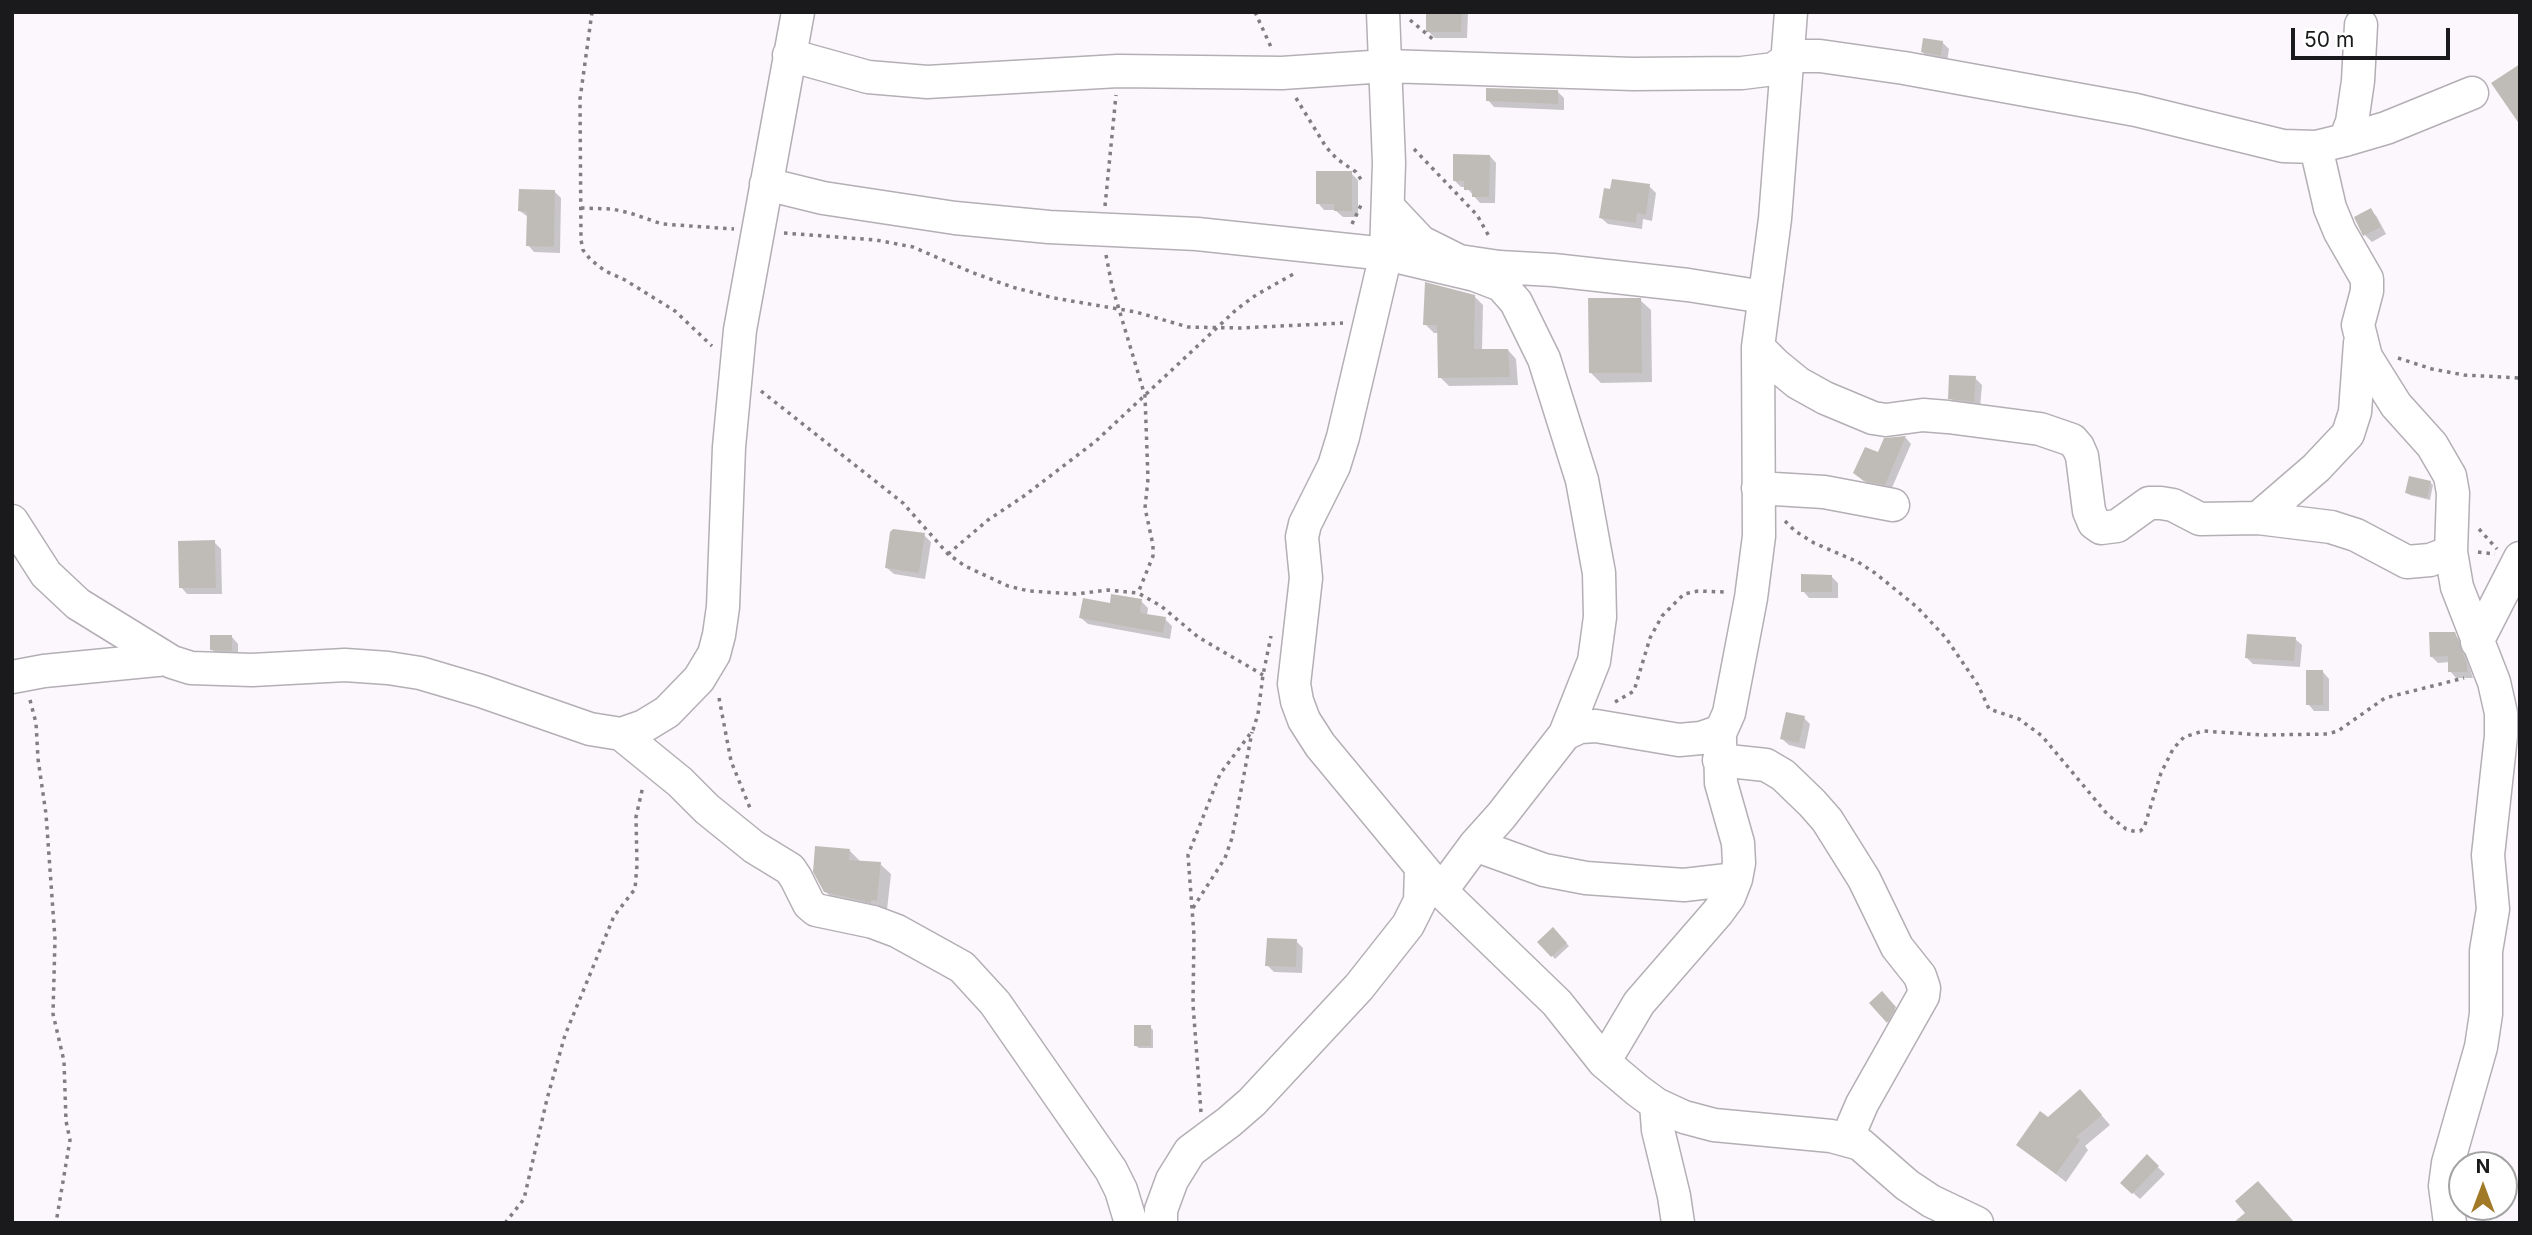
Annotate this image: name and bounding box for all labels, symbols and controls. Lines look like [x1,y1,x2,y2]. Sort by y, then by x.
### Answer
scale bar [2294,14,2453,58]
text: 50 m [2304,27,2354,52]
north arrow [2448,1151,2518,1221]
text: N [2476,1155,2490,1178]

